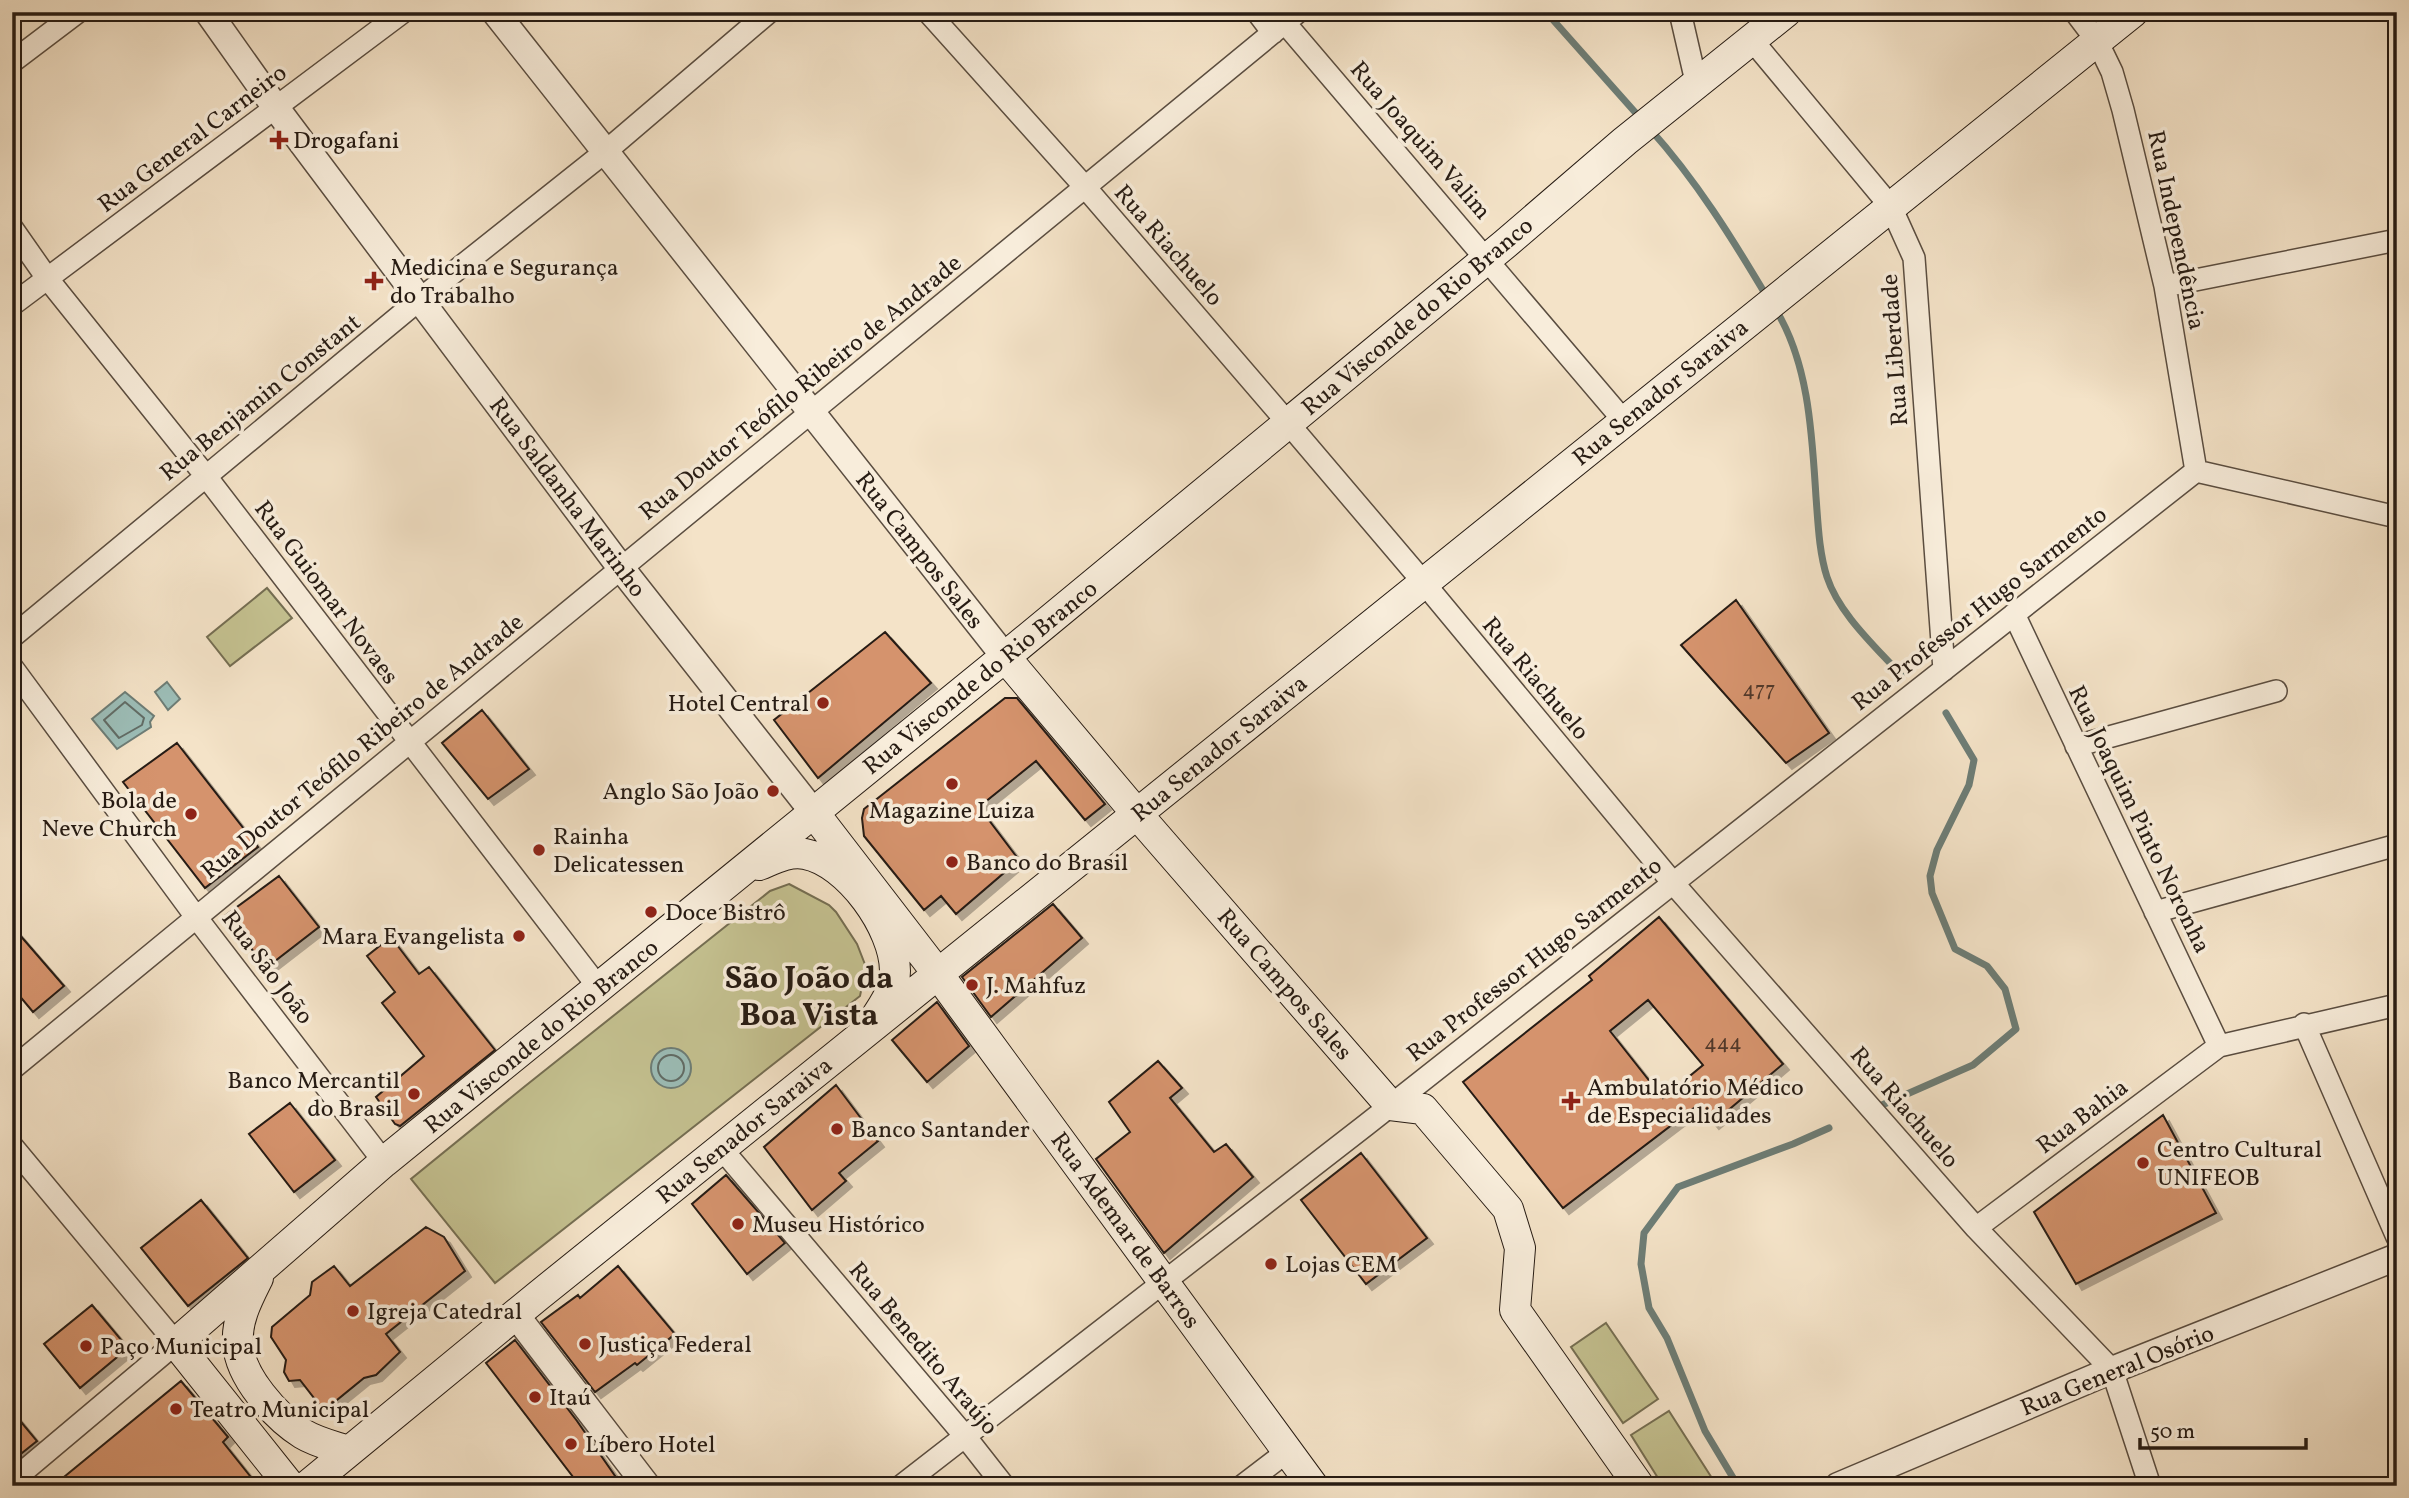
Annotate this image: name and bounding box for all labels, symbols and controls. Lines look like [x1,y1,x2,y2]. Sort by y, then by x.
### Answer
street label: Rua Joaquim Valim [1341,55,1498,228]
street label: Rua General Carneiro [92,57,295,222]
place label: Drogafani [293,125,399,159]
street label: Rua Independência [2137,128,2213,333]
marker: Drogafani [271,132,287,148]
street label: Rua Riachuelo [1105,178,1230,315]
street label: Rua Visconde do Rio Branco [1295,210,1542,425]
street label: Rua Doutor Teófilo Ribeiro de Andrade [633,247,970,530]
place label: Medicina e Segurança do Trabalho [390,252,619,314]
marker: Medicina e Segurança do Trabalho [364,271,384,291]
street label: Rua Liberdade [1874,273,1918,427]
street label: Rua Benjamin Constant [153,307,369,490]
street label: Rua Senador Saraiva [1566,312,1757,475]
street label: Rua Saldanha Marinho [480,391,653,605]
street label: Rua Campos Sales [846,465,991,637]
street label: Rua Guiomar Novaes [245,494,406,692]
street label: Rua Professor Hugo Sarmento [1845,499,2115,720]
street label: Rua Visconde do Rio Branco [857,573,1106,784]
street label: Rua Doutor Teófilo Ribeiro de Andrade [195,606,532,889]
street label: Rua Riachuelo [1473,610,1596,748]
street label: Rua Senador Saraiva [1125,668,1316,831]
house number: 477 [1743,676,1775,705]
street label: Rua Joaquim Pinto Noronha [2058,680,2218,960]
place label: Hotel Central [668,688,809,722]
marker: Hotel Central [815,695,831,711]
place label: Anglo São João [603,776,759,810]
marker: Magazine Luiza [944,776,960,792]
marker: Anglo São João [765,783,781,799]
place label: Bola de Neve Church [41,785,177,847]
place label: Magazine Luiza [869,795,1035,829]
marker: Bola de Neve Church [183,806,199,822]
place label: Rainha Delicatessen [553,821,684,883]
marker: Rainha Delicatessen [531,842,547,858]
place label: Banco do Brasil [966,847,1128,881]
street label: Rua Professor Hugo Sarmento [1400,850,1670,1071]
marker: Banco do Brasil [944,854,960,870]
place label: Doce Bistrô [665,897,786,931]
street label: Rua Campos Sales [1208,902,1359,1069]
street label: Rua São João [212,904,321,1032]
marker: Doce Bistrô [643,904,659,920]
place label: Mara Evangelista [322,921,505,955]
marker: Mara Evangelista [511,928,527,944]
street label: Rua Visconde do Rio Branco [418,932,667,1143]
district label: São João da Boa Vista [724,958,894,1039]
place label: J. Mahfuz [986,970,1086,1004]
marker: J. Mahfuz [964,977,980,993]
house number: 444 [1704,1029,1742,1058]
street label: Rua Riachuelo [1841,1040,1966,1177]
street label: Rua Senador Saraiva [650,1050,841,1213]
place label: Banco Mercantil do Brasil [227,1065,400,1127]
place label: Ambulatório Médico de Especialidades [1587,1072,1804,1134]
street label: Rua Bahia [2030,1072,2136,1163]
marker: Banco Mercantil do Brasil [406,1086,422,1102]
marker: Ambulatório Médico de Especialidades [1561,1091,1581,1111]
place label: Banco Santander [851,1114,1030,1148]
marker: Banco Santander [829,1121,845,1137]
street label: Rua Ademar de Barros [1041,1126,1207,1337]
place label: Centro Cultural UNIFEOB [2157,1134,2322,1196]
marker: Centro Cultural UNIFEOB [2135,1155,2151,1171]
place label: Museu Histórico [752,1209,925,1243]
marker: Museu Histórico [730,1216,746,1232]
place label: Lojas CEM [1285,1249,1397,1283]
street label: Rua Benedito Araújo [840,1255,1005,1443]
marker: Lojas CEM [1263,1256,1279,1272]
place label: Igreja Catedral [367,1296,522,1330]
marker: Igreja Catedral [345,1303,361,1319]
street label: Rua General Osório [2016,1318,2220,1426]
place label: Justiça Federal [599,1329,752,1363]
place label: Paço Municipal [100,1331,262,1365]
marker: Justiça Federal [577,1336,593,1352]
marker: Paço Municipal [78,1338,94,1354]
place label: Itaú [549,1382,591,1416]
marker: Itaú [527,1389,543,1405]
place label: Teatro Municipal [190,1394,369,1428]
marker: Teatro Municipal [168,1401,184,1417]
scale bar [2140,1407,2306,1451]
text: 50 m [2150,1418,2195,1447]
place label: Líbero Hotel [585,1429,715,1463]
marker: Líbero Hotel [563,1436,579,1452]

